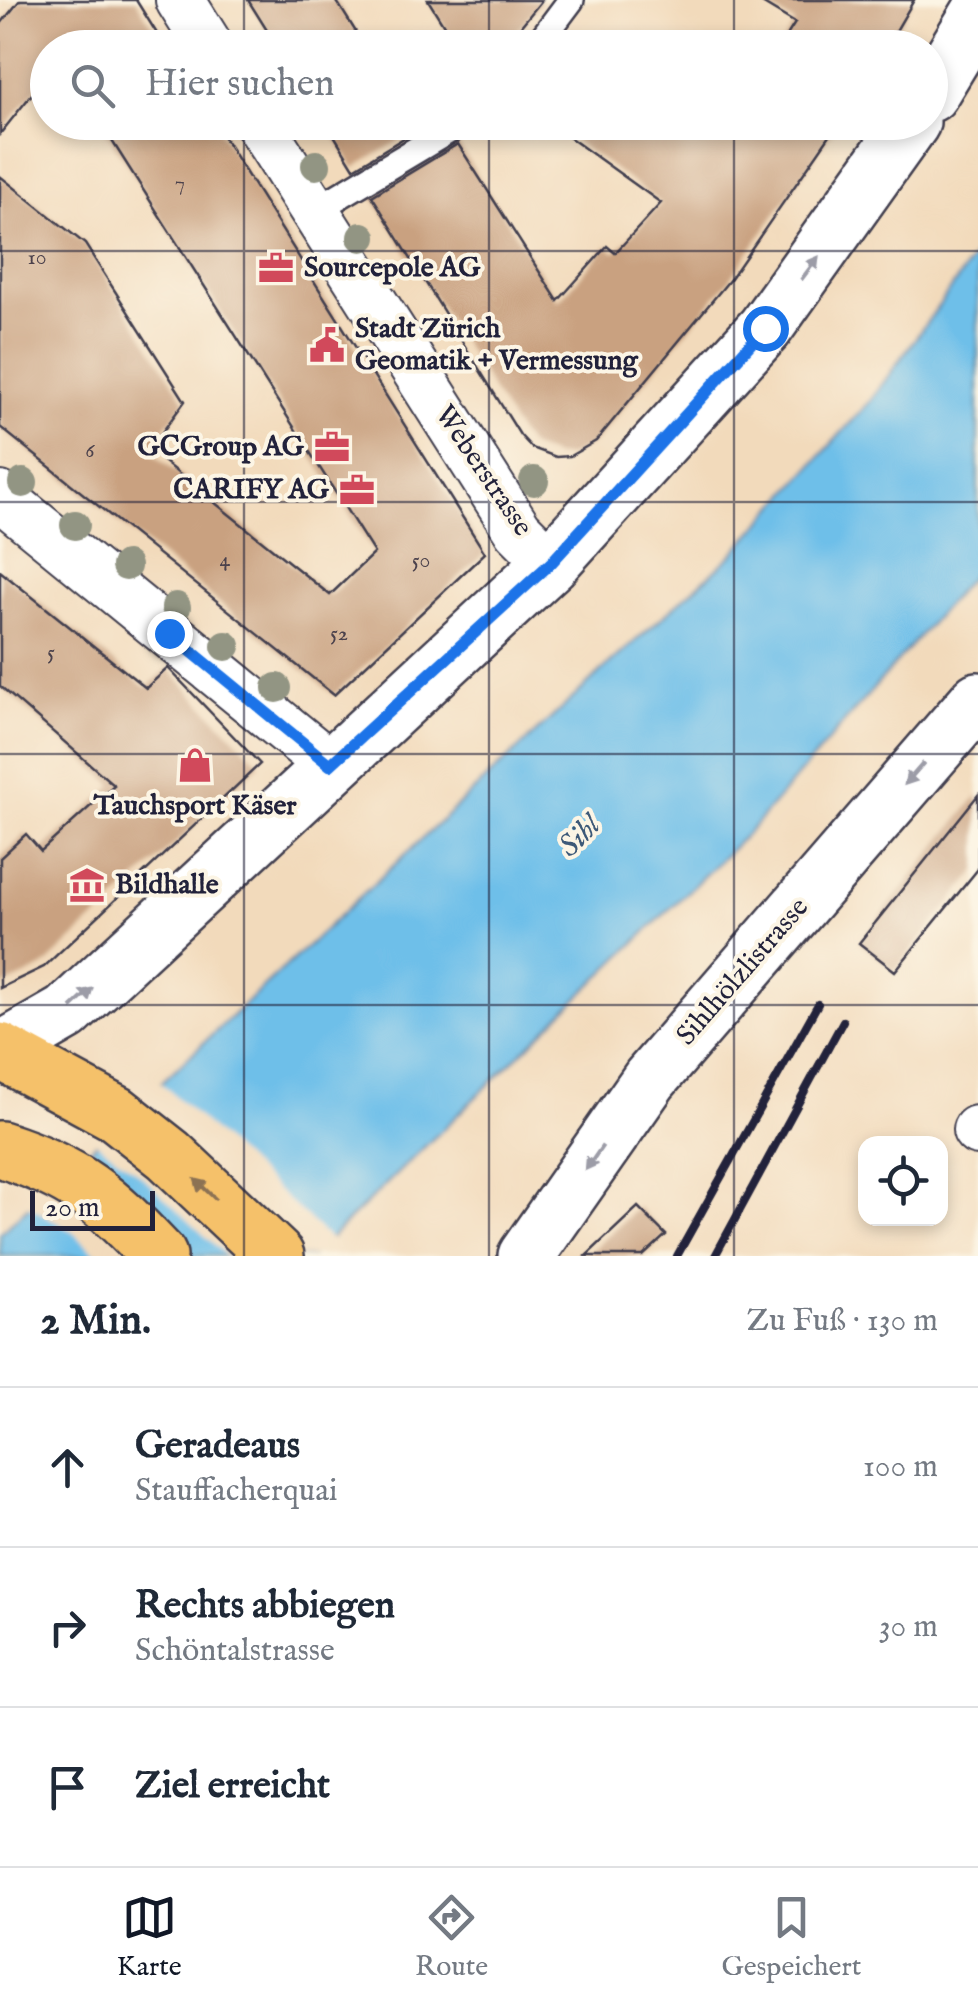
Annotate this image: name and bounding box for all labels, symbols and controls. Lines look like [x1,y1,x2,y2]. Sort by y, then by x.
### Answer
search box [30,30,948,140]
icon: search [65,58,120,113]
text: Hier suchen [145,61,335,109]
house number: 7 [175,170,185,198]
house number: 10 [28,244,46,272]
office icon: Sourcepole AG [257,249,295,287]
place label: Sourcepole AG [304,251,481,286]
one-way arrow [800,255,820,281]
route start [743,306,789,352]
place label: Stadt Zürich Geomatik + Vermessung [355,312,639,379]
public building icon: Stadt Zürich Geomatik + Vermessung [308,326,346,364]
street label: Weberstrasse [426,399,540,543]
office icon: GCGroup AG [313,428,351,466]
place label: GCGroup AG [138,430,305,465]
house number: 6 [85,437,95,465]
office icon: CARIFY AG [338,471,376,509]
place label: CARIFY AG [173,473,330,508]
house number: 4 [220,546,231,574]
house number: 50 [412,547,430,575]
route end [147,611,193,657]
house number: 52 [330,620,348,648]
house number: 5 [47,639,55,667]
shop icon: Tauchsport Käser [176,746,214,784]
one-way arrow [904,761,926,786]
place label: Tauchsport Käser [92,789,297,824]
water label: Sihl [551,806,611,866]
museum icon: Bildhalle [68,866,106,904]
place label: Bildhalle [115,868,219,903]
street label: Sihlhölzlistrasse [669,891,817,1053]
one-way arrow [69,987,93,1010]
map controls [858,1136,948,1226]
button: locate [858,1136,948,1226]
one-way arrow [585,1145,604,1172]
one-way arrow [193,1178,217,1201]
scale bar [30,1186,155,1230]
text: 20 m [45,1191,100,1226]
text: 2 Min. [40,1295,151,1348]
text: Zu Fuß · 130 m [746,1301,938,1342]
text: Geradeaus [135,1423,300,1471]
icon: ahead [40,1440,95,1495]
text: 100 m [863,1447,938,1488]
text: Stauffacherquai [135,1471,338,1512]
text: Rechts abbiegen [135,1583,395,1631]
icon: right [40,1600,95,1655]
text: 30 m [879,1607,938,1648]
text: Schöntalstrasse [135,1631,335,1672]
icon: arrive [40,1760,95,1815]
text: Ziel erreicht [135,1763,330,1811]
tab: Karte [117,1890,182,1985]
tab: Route [415,1890,488,1985]
tab: Gespeichert [721,1890,861,1985]

